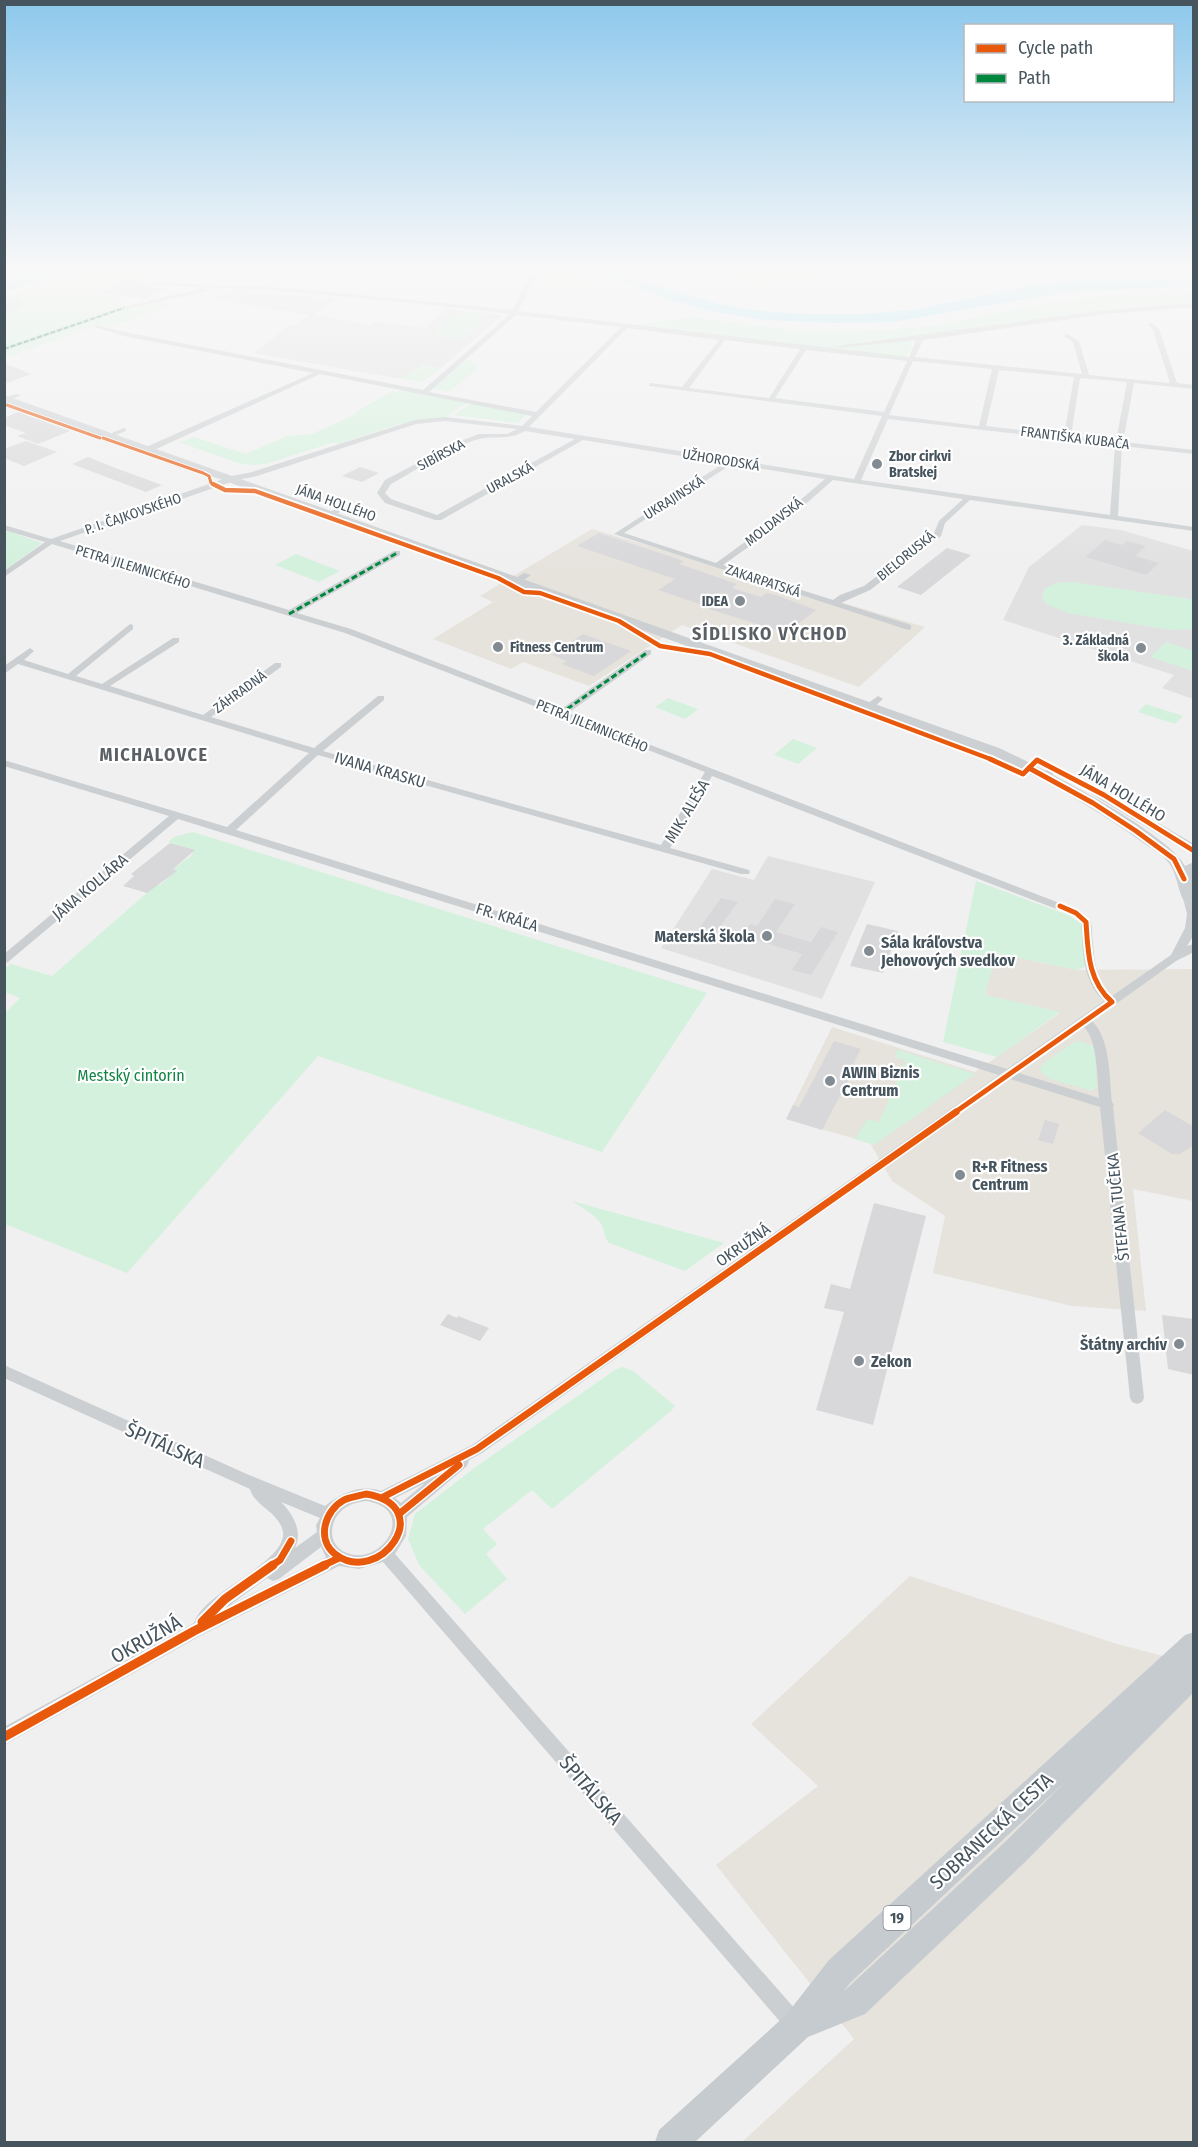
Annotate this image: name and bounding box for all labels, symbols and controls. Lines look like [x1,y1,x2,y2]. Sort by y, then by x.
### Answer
legend [964,24,1174,102]
text: Cycle path [1018,37,1093,59]
text: Path [1018,67,1051,89]
street label: FRANTIŠKA KUBAČA [1020,422,1131,453]
street label: SIBÍRSKA [414,434,468,475]
street label: UŽHORODSKÁ [681,445,762,475]
place label: Zbor cirkvi Bratskej [889,448,952,481]
street label: URALSKÁ [483,457,537,497]
marker: Zbor cirkvi Bratskej [870,457,884,471]
street label: UKRAJINSKÁ [640,472,708,523]
street label: JÁNA HOLLÉHO [294,480,379,525]
street label: P. I. ČAJKOVSKÉHO [82,488,184,539]
street label: MOLDAVSKÁ [741,493,807,550]
street label: BIELORUSKÁ [873,526,939,585]
street label: PETRA JILEMNICKÉHO [73,540,193,593]
street label: ZAKARPATSKÁ [724,560,803,601]
place label: IDEA [702,593,728,610]
marker: IDEA [733,594,747,608]
district label: SÍDLISKO VÝCHOD [692,622,848,645]
place label: 3. Základná škola [1062,632,1129,665]
place label: Fitness Centrum [510,639,604,656]
marker: Fitness Centrum [491,640,505,654]
marker: 3. Základná škola [1134,641,1148,655]
street label: ZÁHRADNÁ [210,666,270,717]
street label: PETRA JILEMNICKÉHO [533,695,651,756]
district label: MICHALOVCE [99,744,209,766]
street label: IVANA KRASKU [332,748,428,792]
street label: JÁNA HOLLÉHO [1077,760,1169,826]
street label: MIK. ALEŠA [660,775,714,846]
street label: JÁNA KOLLÁRA [48,850,132,924]
street label: FR. KRÁĽA [474,899,541,936]
place label: Materská škola [654,927,755,946]
marker: Materská škola [760,929,774,943]
place label: Sála kráľovstva Jehovových svedkov [880,933,1015,970]
marker: Sála kráľovstva Jehovových svedkov [862,944,876,958]
place label: AWIN Biznis Centrum [841,1063,920,1100]
park label: Mestský cintorín [77,1066,185,1085]
marker: AWIN Biznis Centrum [823,1074,837,1088]
street label: ŠTEFANA TUČEKA [1102,1152,1133,1262]
place label: R+R Fitness Centrum [972,1157,1047,1194]
marker: R+R Fitness Centrum [953,1168,967,1182]
street label: OKRUŽNÁ [712,1218,774,1271]
place label: Štátny archív [1080,1334,1167,1354]
marker: Štátny archív [1172,1337,1186,1351]
place label: Zekon [871,1352,912,1371]
marker: Zekon [852,1354,866,1368]
street label: ŠPITÁLSKA [122,1417,209,1473]
street label: OKRUŽNÁ [106,1609,186,1668]
street label: ŠPITÁLSKA [554,1750,628,1830]
street label: SOBRANECKÁ CESTA [924,1767,1058,1894]
road number: 19 [884,1906,910,1930]

